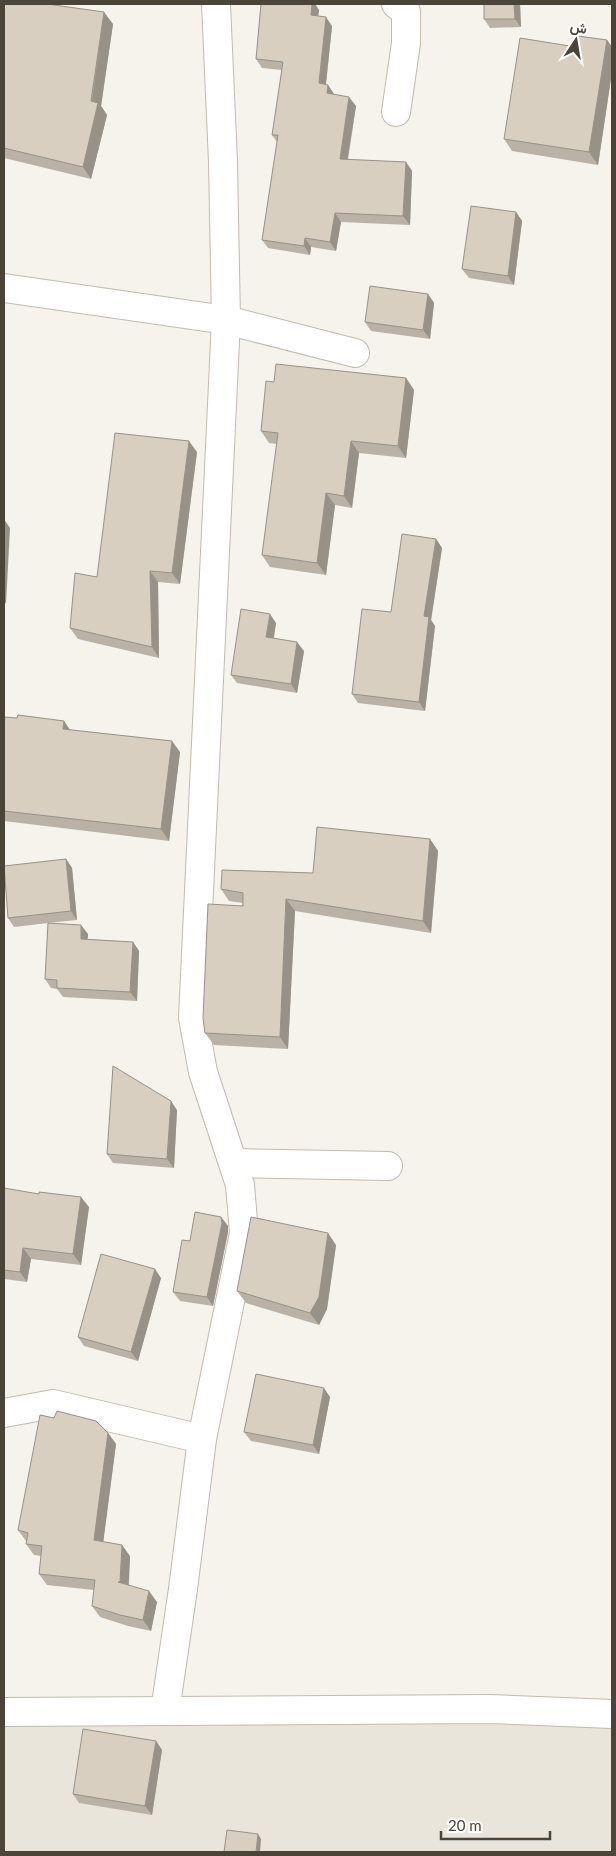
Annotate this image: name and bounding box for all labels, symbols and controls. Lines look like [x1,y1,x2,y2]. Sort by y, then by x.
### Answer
north arrow [551,15,601,65]
text: ش [569,17,589,38]
scale bar [441,1808,550,1840]
text: 20 m [448,1816,482,1834]

